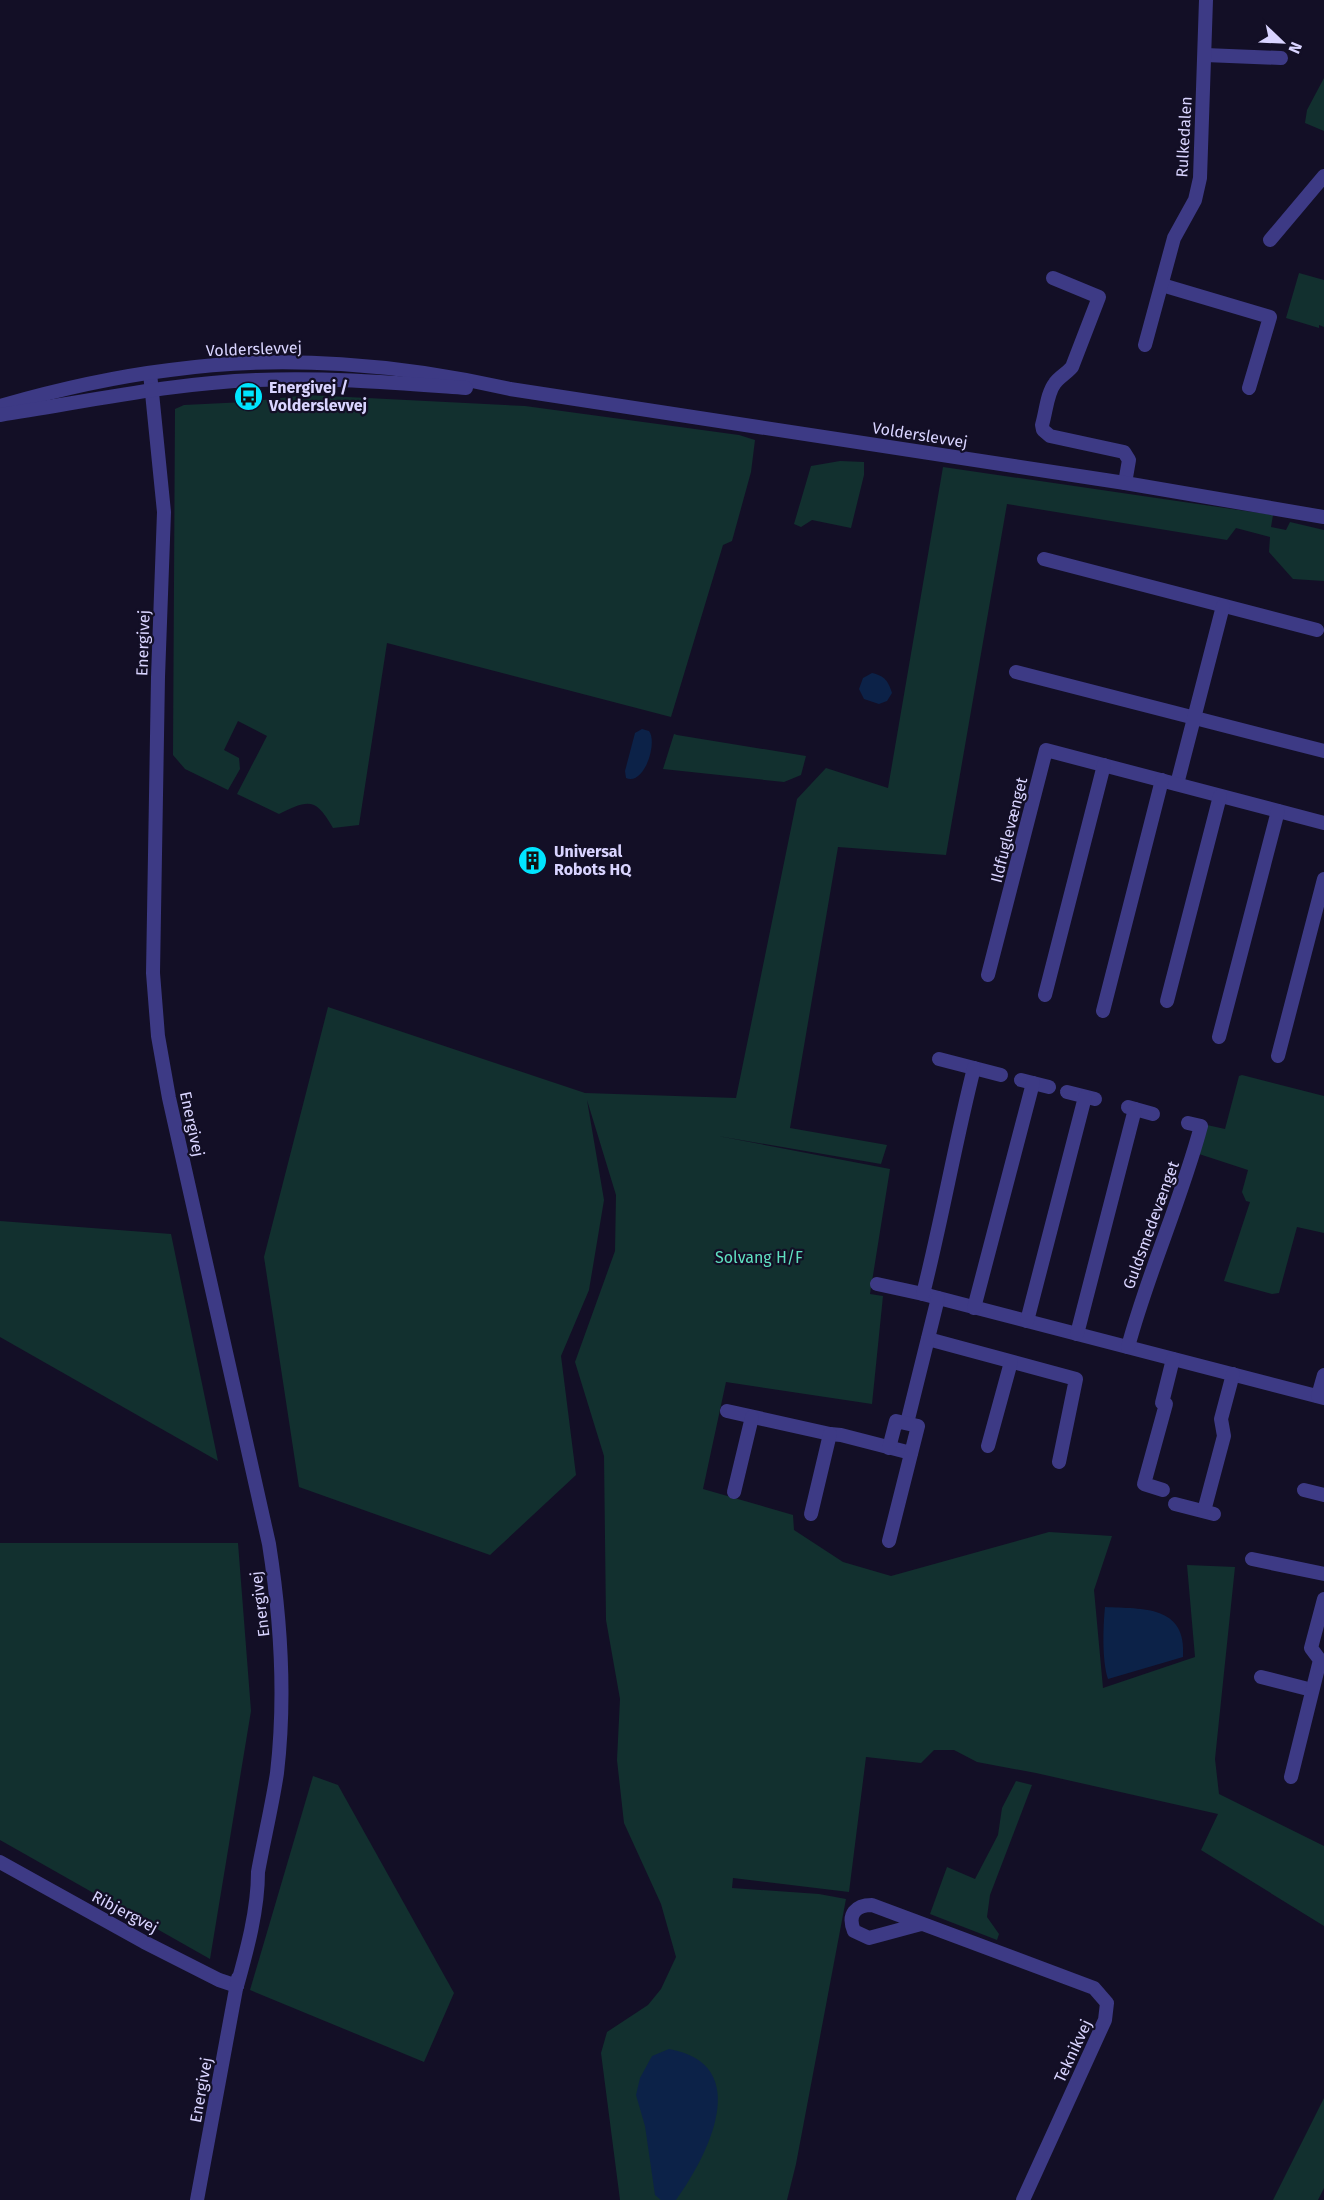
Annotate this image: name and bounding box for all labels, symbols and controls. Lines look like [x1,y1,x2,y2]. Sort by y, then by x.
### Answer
north arrow [1252,12,1312,72]
text: N [1285,39,1306,56]
street label: Rulkedalen [1172,96,1196,178]
street label: Volderslevvej [206,338,302,360]
place label: Energivej / Volderslevvej [268,378,367,415]
bus stop icon: Energivej / Volderslevvej [232,380,264,412]
street label: Volderslevvej [871,418,969,452]
street label: Energivej [132,610,154,676]
street label: Ildfuglevænget [987,775,1031,885]
place label: Universal Robots HQ [554,842,632,879]
building icon: Universal Robots HQ [517,844,549,876]
street label: Energivej [176,1090,208,1158]
street label: Guldsmedevænget [1119,1158,1183,1292]
park label: Solvang H/F [715,1248,803,1267]
street label: Energivej [247,1570,273,1638]
street label: Ribjergvej [89,1887,161,1937]
street label: Teknikvej [1050,2016,1096,2086]
street label: Energivej [186,2056,216,2124]

